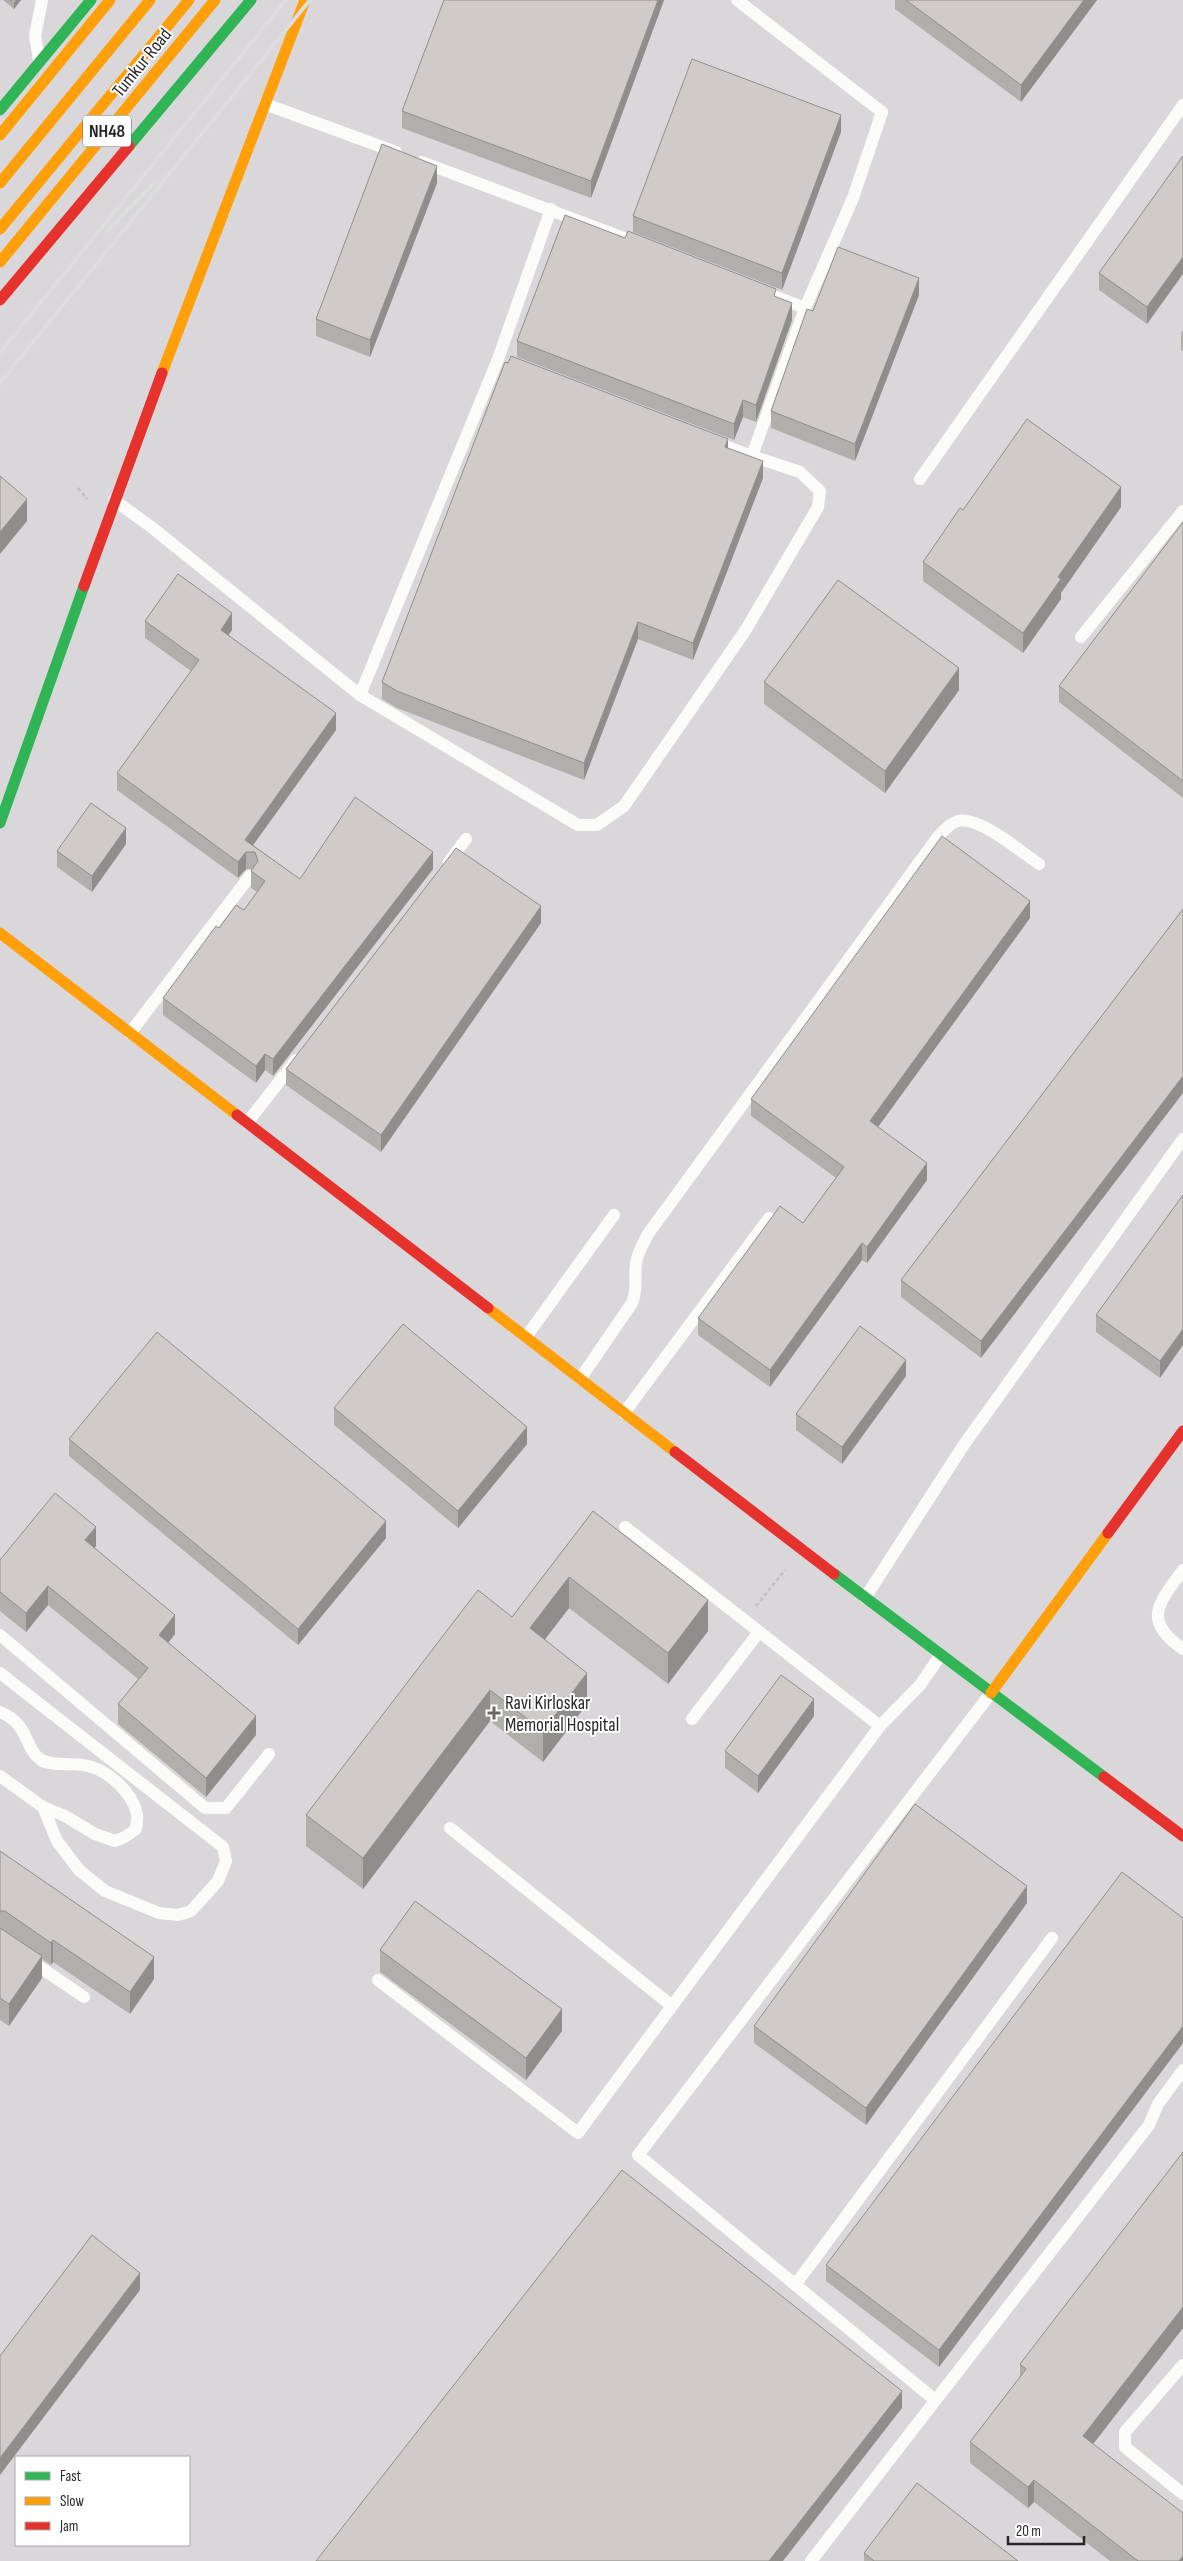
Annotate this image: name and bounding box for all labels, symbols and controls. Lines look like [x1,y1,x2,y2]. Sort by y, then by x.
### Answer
street label: Tumkur Road [107,24,177,102]
road number: NH48 [83,115,131,146]
place label: Ravi Kirloskar Memorial Hospital [505,1692,619,1737]
marker: Ravi Kirloskar Memorial Hospital [487,1706,501,1720]
legend [15,2456,190,2546]
text: Fast [60,2467,82,2486]
text: Slow [60,2492,84,2511]
scale bar [1008,2514,1084,2546]
text: Jam [59,2517,78,2536]
text: 20 m [1016,2522,1041,2541]

